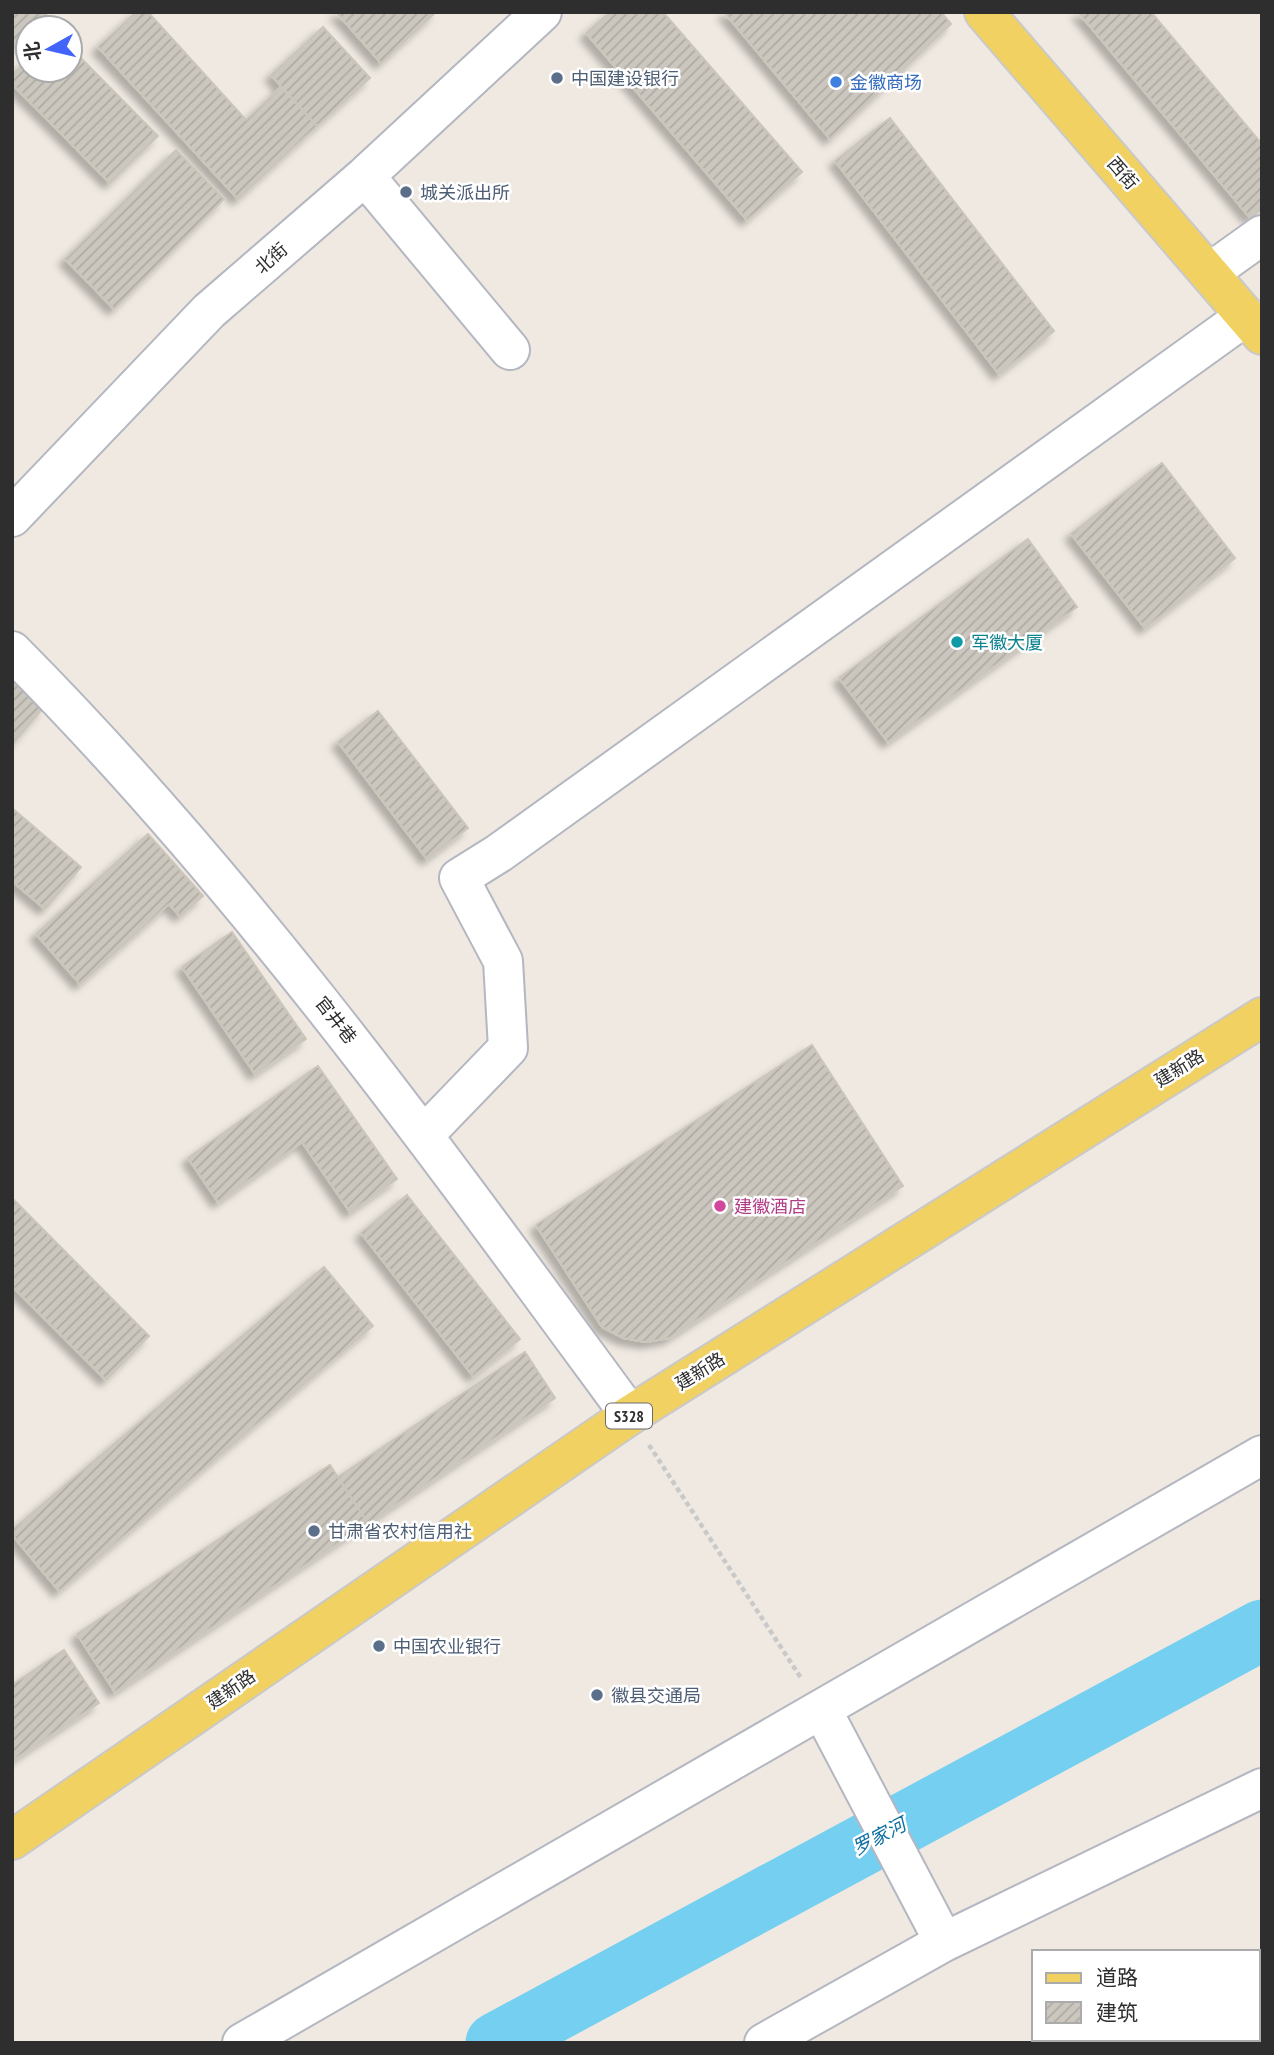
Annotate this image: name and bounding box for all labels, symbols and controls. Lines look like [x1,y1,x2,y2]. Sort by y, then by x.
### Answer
north arrow [14,14,84,84]
text: 北 [19,40,45,62]
place label: 中国建设银行 [571,67,679,90]
marker: 中国建设银行 [549,70,565,86]
place label: 金徽商场 [850,71,922,94]
marker: 金徽商场 [828,74,844,90]
street label: 西街 [1103,152,1143,194]
place label: 城关派出所 [420,181,510,204]
marker: 城关派出所 [398,184,414,200]
street label: 北街 [250,238,292,278]
place label: 军徽大厦 [971,631,1043,654]
marker: 军徽大厦 [949,634,965,650]
street label: 官井巷 [310,992,362,1048]
street label: 建新路 [1150,1044,1208,1092]
place label: 建徽酒店 [734,1195,806,1218]
marker: 建徽酒店 [712,1198,728,1214]
street label: 建新路 [671,1347,729,1395]
road number: S328 [606,1404,652,1428]
place label: 甘肃省农村信用社 [328,1520,472,1543]
marker: 甘肃省农村信用社 [306,1523,322,1539]
place label: 中国农业银行 [393,1635,501,1658]
marker: 中国农业银行 [371,1638,387,1654]
street label: 建新路 [202,1664,260,1714]
place label: 徽县交通局 [611,1684,701,1707]
marker: 徽县交通局 [589,1687,605,1703]
water label: 罗家河 [848,1810,913,1860]
legend [1032,1950,1260,2041]
text: 道路 [1096,1964,1138,1991]
text: 建筑 [1096,1999,1138,2026]

